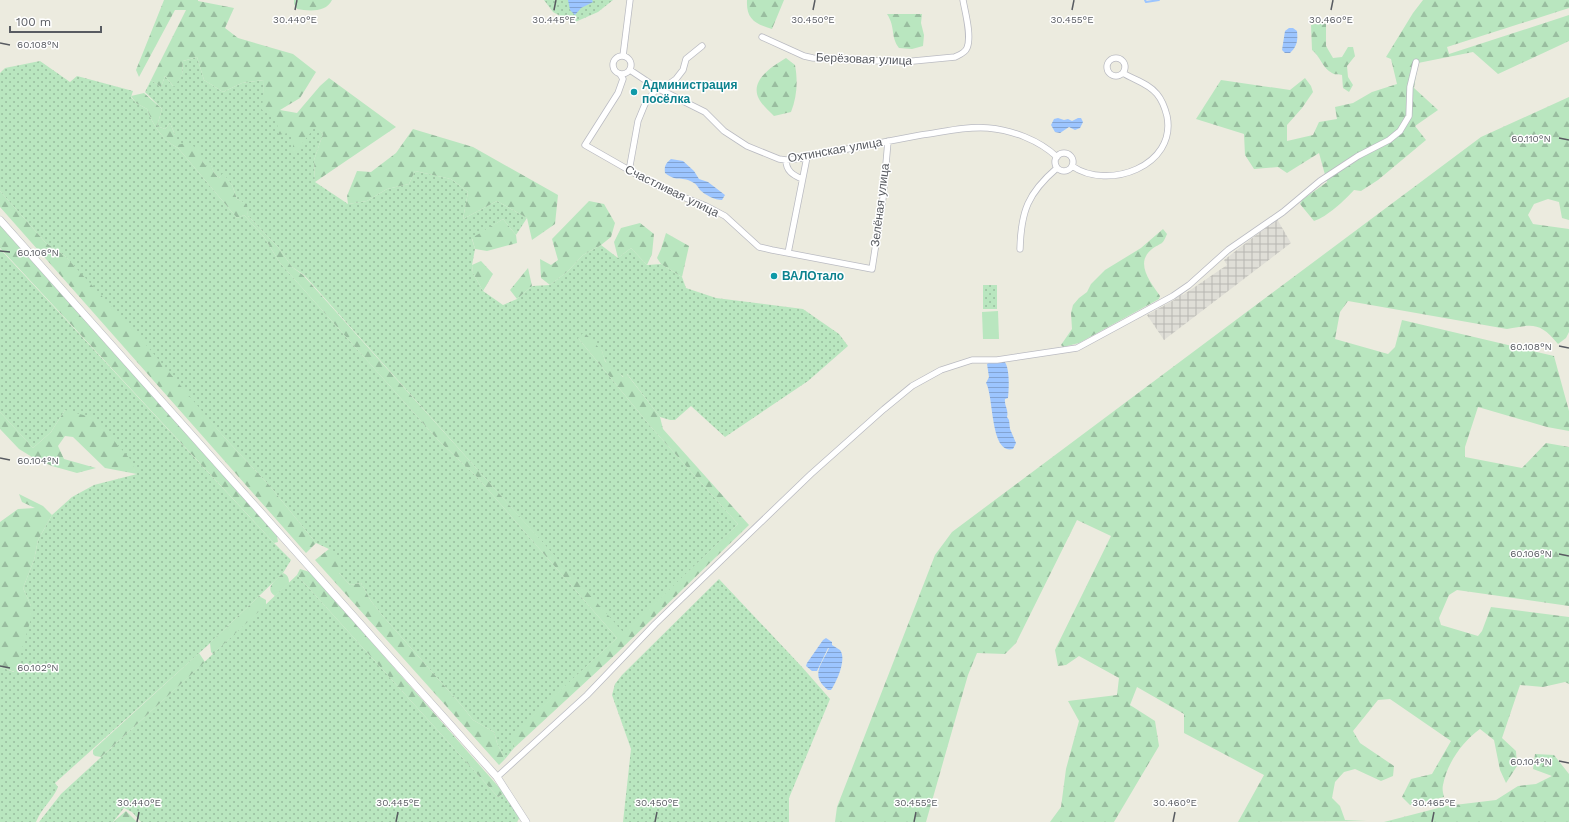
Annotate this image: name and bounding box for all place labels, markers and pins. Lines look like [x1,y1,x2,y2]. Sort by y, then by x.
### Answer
place label: Администрация посёлка [642,78,737,106]
marker: Администрация посёлка [629,87,639,97]
place label: ВАЛОтало [782,269,844,283]
marker: ВАЛОтало [769,271,779,281]

